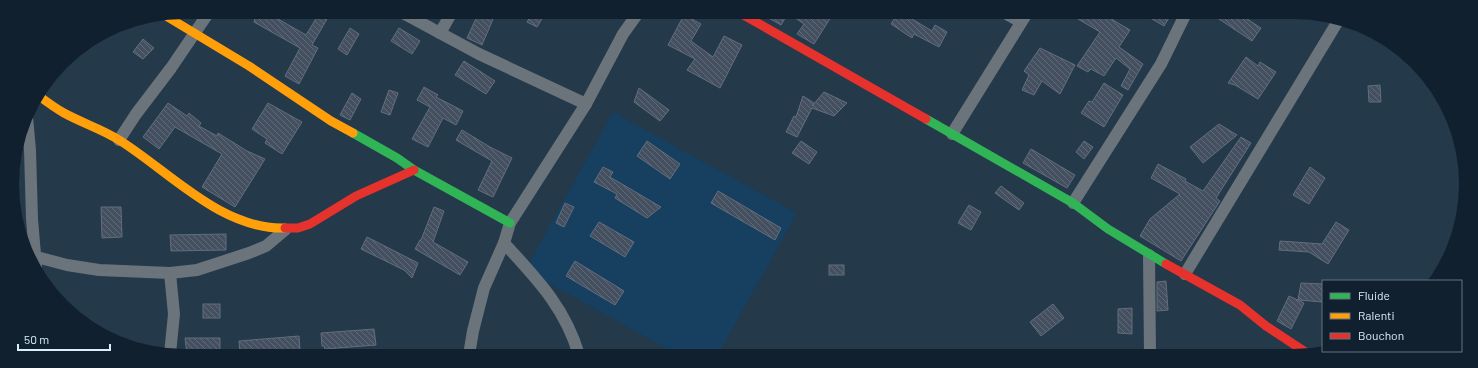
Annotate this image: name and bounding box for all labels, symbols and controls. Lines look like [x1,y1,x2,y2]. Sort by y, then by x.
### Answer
legend [1322,280,1462,352]
text: Fluide [1358,288,1390,302]
text: Ralenti [1358,308,1395,322]
scale bar [18,326,110,352]
text: Bouchon [1358,328,1404,342]
text: 50 m [24,332,49,346]

